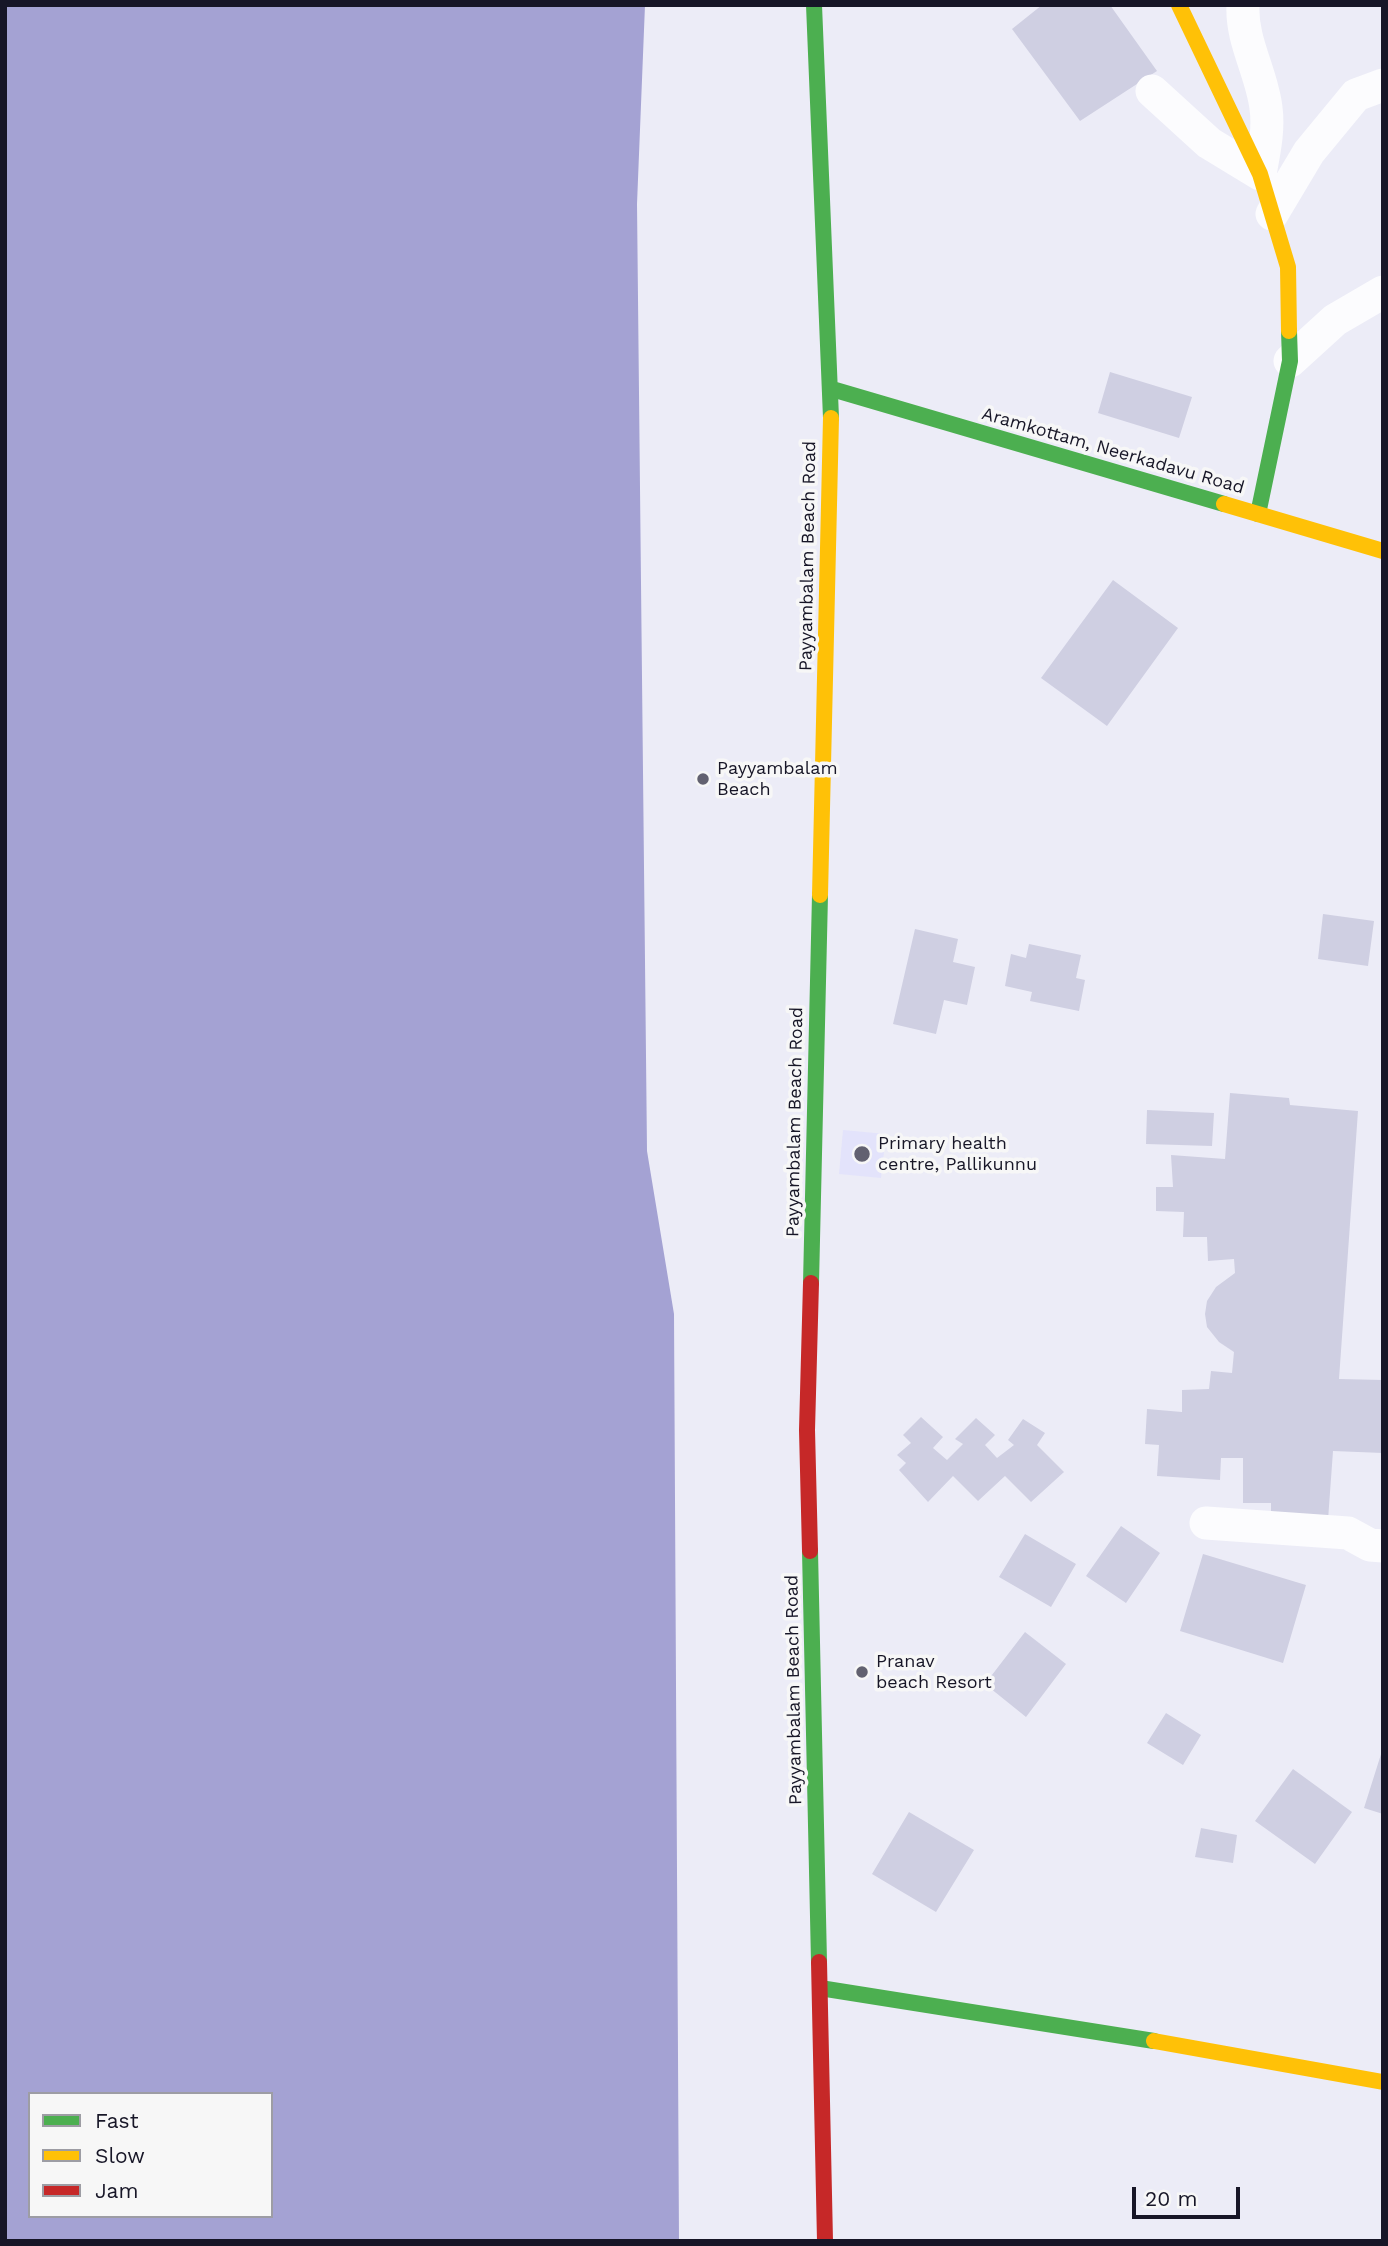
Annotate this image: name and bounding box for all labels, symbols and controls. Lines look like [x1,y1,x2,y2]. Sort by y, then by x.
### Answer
street label: Aramkottam, Neerkadavu Road [979,403,1247,499]
street label: Payyambalam Beach Road [795,441,821,671]
place label: Payyambalam Beach [717,758,838,800]
marker: Payyambalam Beach [695,771,711,787]
street label: Payyambalam Beach Road [782,1007,808,1237]
place label: Primary health centre, Pallikunnu [878,1133,1037,1176]
marker: Primary health centre, Pallikunnu [852,1144,872,1164]
street label: Payyambalam Beach Road [781,1575,807,1805]
place label: Pranav beach Resort [876,1651,992,1694]
marker: Pranav beach Resort [854,1664,870,1680]
legend [28,2092,273,2218]
text: Fast [95,2108,139,2133]
text: Slow [95,2143,145,2168]
scale bar [1136,2172,1244,2216]
text: Jam [95,2178,138,2203]
text: 20 m [1145,2186,1197,2211]

